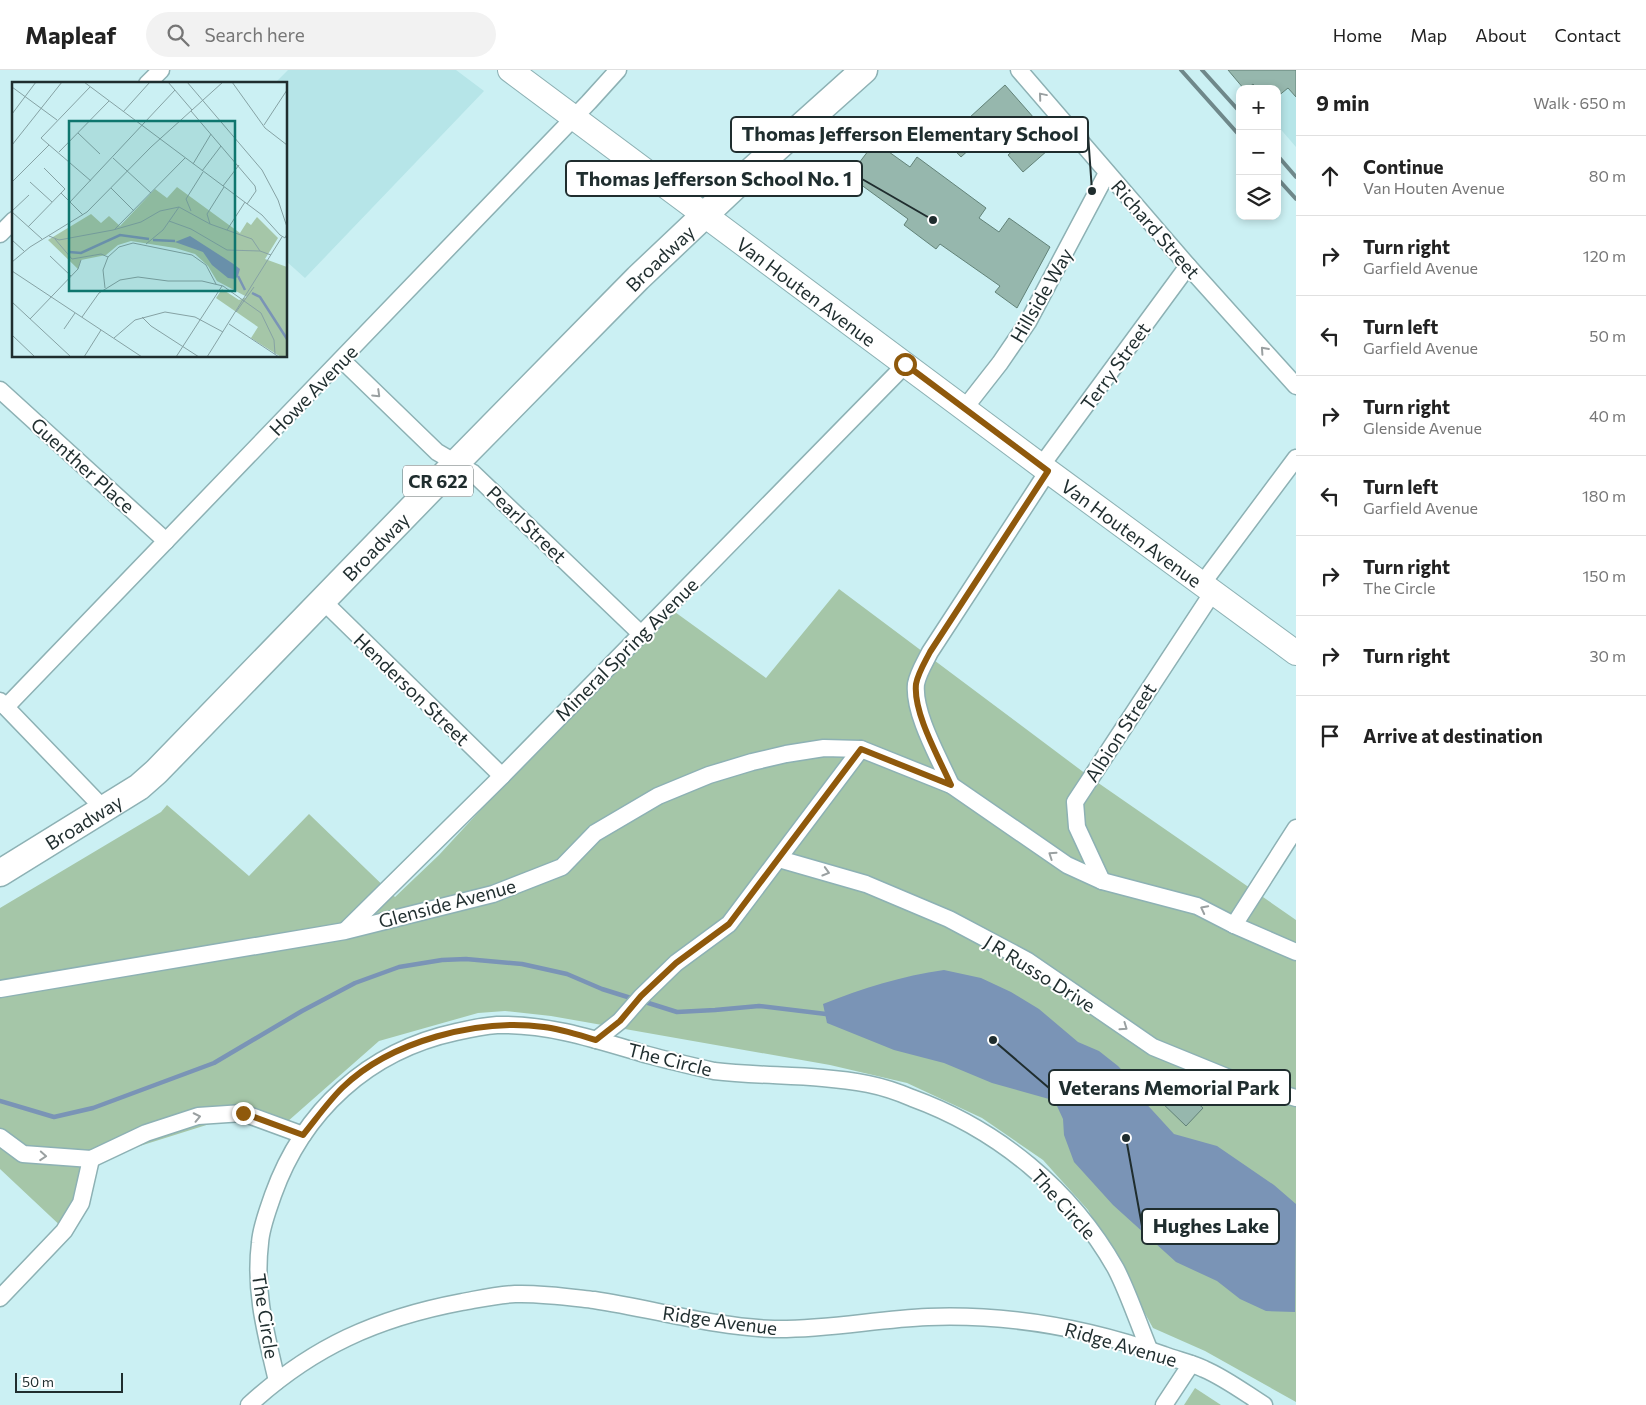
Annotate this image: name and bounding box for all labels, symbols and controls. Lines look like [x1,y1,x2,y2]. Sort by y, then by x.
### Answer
search box [146,12,496,57]
text: Mapleaf [25,20,116,49]
icon: search [164,21,192,49]
text: Search here [204,23,305,46]
text: Home [1333,24,1382,46]
text: Map [1410,24,1447,46]
text: About [1475,24,1527,46]
text: Contact [1555,24,1621,46]
inset map [12,82,288,358]
map controls [1236,85,1281,220]
button: + [1236,85,1281,130]
text: 9 min [1316,90,1369,115]
one-way arrow [1038,92,1047,101]
text: Walk · 650 m [1533,93,1626,112]
callout: Thomas Jefferson Elementary School [731,117,1088,152]
text: Thomas Jefferson Elementary School [741,121,1079,145]
button: − [1236,130,1281,175]
text: Continue [1363,155,1443,178]
callout: Thomas Jefferson School No. 1 [566,161,862,196]
icon: ahead [1316,162,1344,190]
text: Thomas Jefferson School No. 1 [576,166,852,190]
text: 80 m [1589,166,1626,185]
street label: Richard Street [1107,175,1205,283]
button: layers [1236,175,1281,220]
text: Van Houten Avenue [1363,178,1505,197]
street label: Broadway [620,219,699,296]
street label: Van Houten Avenue [732,232,881,351]
text: Turn right [1363,235,1450,258]
icon: right [1316,242,1344,270]
street label: Hillside Way [1005,244,1077,346]
text: 120 m [1583,246,1626,265]
text: Garfield Avenue [1363,258,1478,277]
text: Turn left [1363,315,1438,338]
street label: Terry Street [1075,317,1155,414]
icon: left [1316,322,1344,350]
text: 50 m [1589,326,1626,345]
text: Garfield Avenue [1363,338,1478,357]
street label: Howe Avenue [264,340,362,440]
one-way arrow [1260,346,1269,355]
route start [894,353,917,376]
one-way arrow [371,388,380,397]
text: Turn right [1363,395,1450,418]
icon: right [1316,402,1344,430]
text: 40 m [1589,406,1626,425]
street label: Guenther Place [26,412,140,518]
text: Glenside Avenue [1363,418,1482,437]
road number: CR 622 [403,466,473,496]
street label: Van Houten Avenue [1057,473,1207,592]
text: Turn left [1363,475,1438,498]
street label: Pearl Street [483,481,572,568]
icon: left [1316,482,1344,510]
text: 180 m [1582,486,1626,505]
text: Garfield Avenue [1363,498,1478,517]
street label: Broadway [337,507,414,585]
text: Turn right [1363,555,1450,578]
icon: right [1316,562,1344,590]
text: 150 m [1583,566,1626,585]
street label: Mineral Spring Avenue [550,573,702,725]
text: The Circle [1363,578,1436,597]
street label: Henderson Street [349,628,475,750]
icon: right [1316,642,1344,670]
text: Turn right [1363,644,1450,667]
text: 30 m [1589,646,1626,665]
street label: Albion Street [1079,678,1161,786]
icon: arrive [1316,722,1344,750]
text: Arrive at destination [1363,724,1543,747]
street label: Broadway [41,789,126,854]
one-way arrow [1049,852,1058,861]
one-way arrow [821,867,829,877]
street label: Glenside Avenue [376,874,518,932]
one-way arrow [1200,905,1209,915]
street label: J R Russo Drive [980,930,1100,1016]
one-way arrow [1118,1021,1127,1030]
street label: The Circle [625,1037,715,1081]
callout: Veterans Memorial Park [1049,1070,1290,1105]
text: Veterans Memorial Park [1058,1075,1280,1099]
route end [232,1102,255,1125]
one-way arrow [193,1113,202,1123]
one-way arrow [40,1150,48,1161]
street label: The Circle [1027,1164,1101,1244]
callout: Hughes Lake [1142,1209,1279,1244]
text: Hughes Lake [1153,1213,1269,1237]
street label: The Circle [248,1272,284,1360]
street label: Ridge Avenue [661,1301,779,1339]
street label: Ridge Avenue [1062,1317,1180,1371]
scale bar [15,1370,122,1393]
text: 50 m [22,1373,54,1390]

